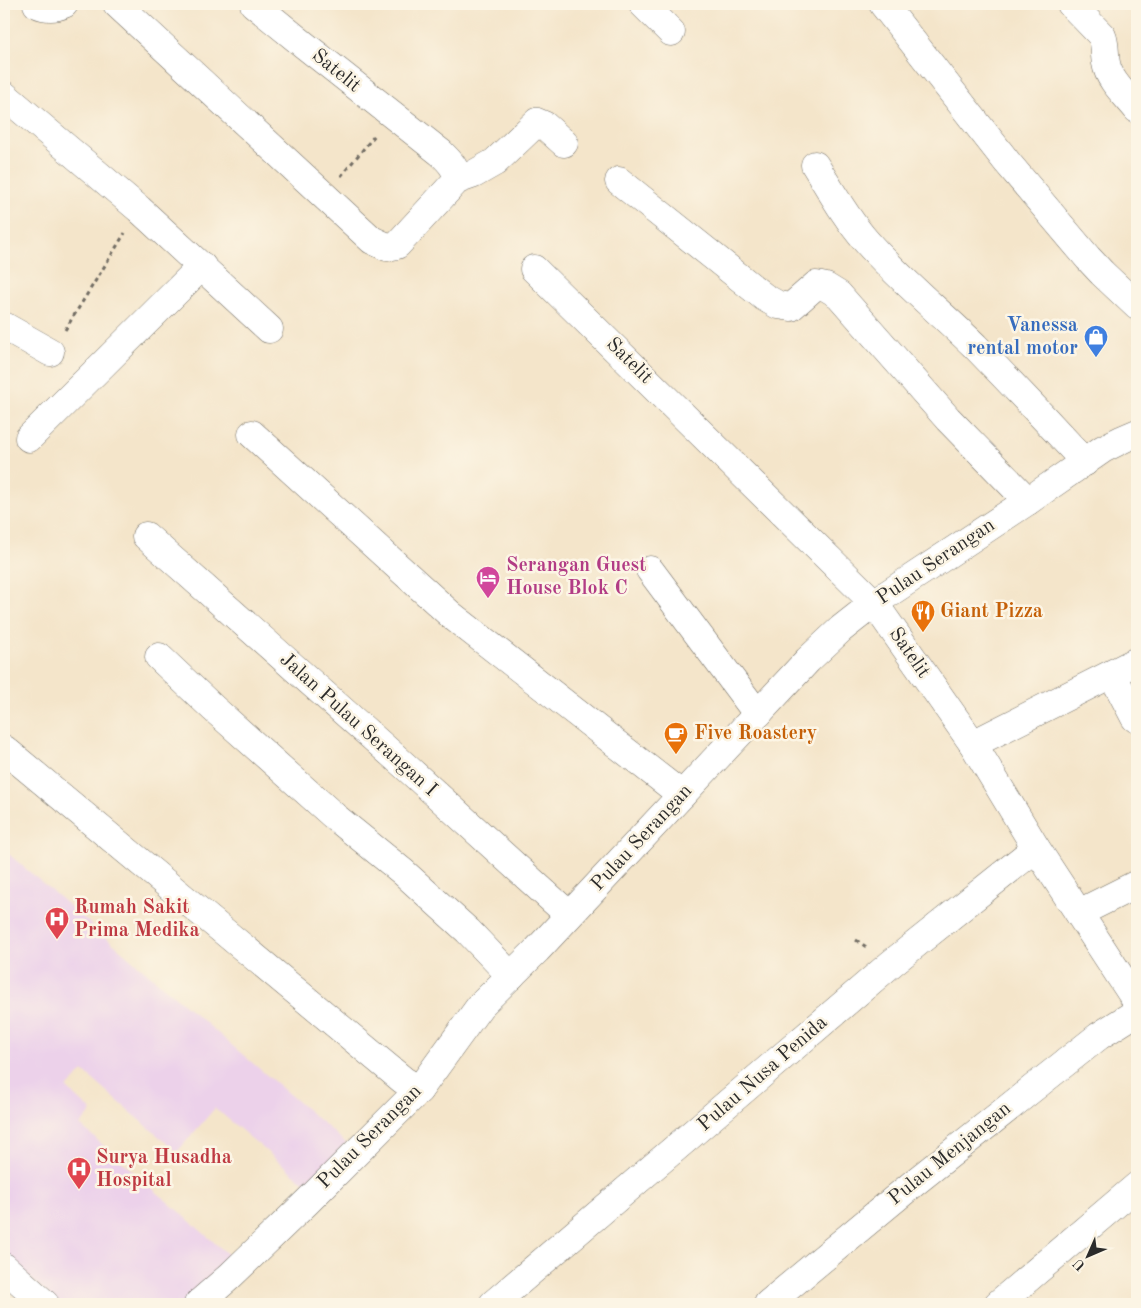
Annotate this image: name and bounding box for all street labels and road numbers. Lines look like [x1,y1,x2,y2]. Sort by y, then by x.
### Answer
street label: Satelit [308,46,364,96]
street label: Satelit [602,334,656,388]
street label: Pulau Serangan [873,515,999,609]
street label: Satelit [885,624,933,682]
street label: Jalan Pulau Serangan I [276,649,440,801]
street label: Pulau Serangan [588,781,696,895]
street label: Pulau Nusa Penida [694,1012,832,1135]
street label: Pulau Serangan [314,1081,426,1193]
street label: Pulau Menjangan [885,1099,1015,1209]

